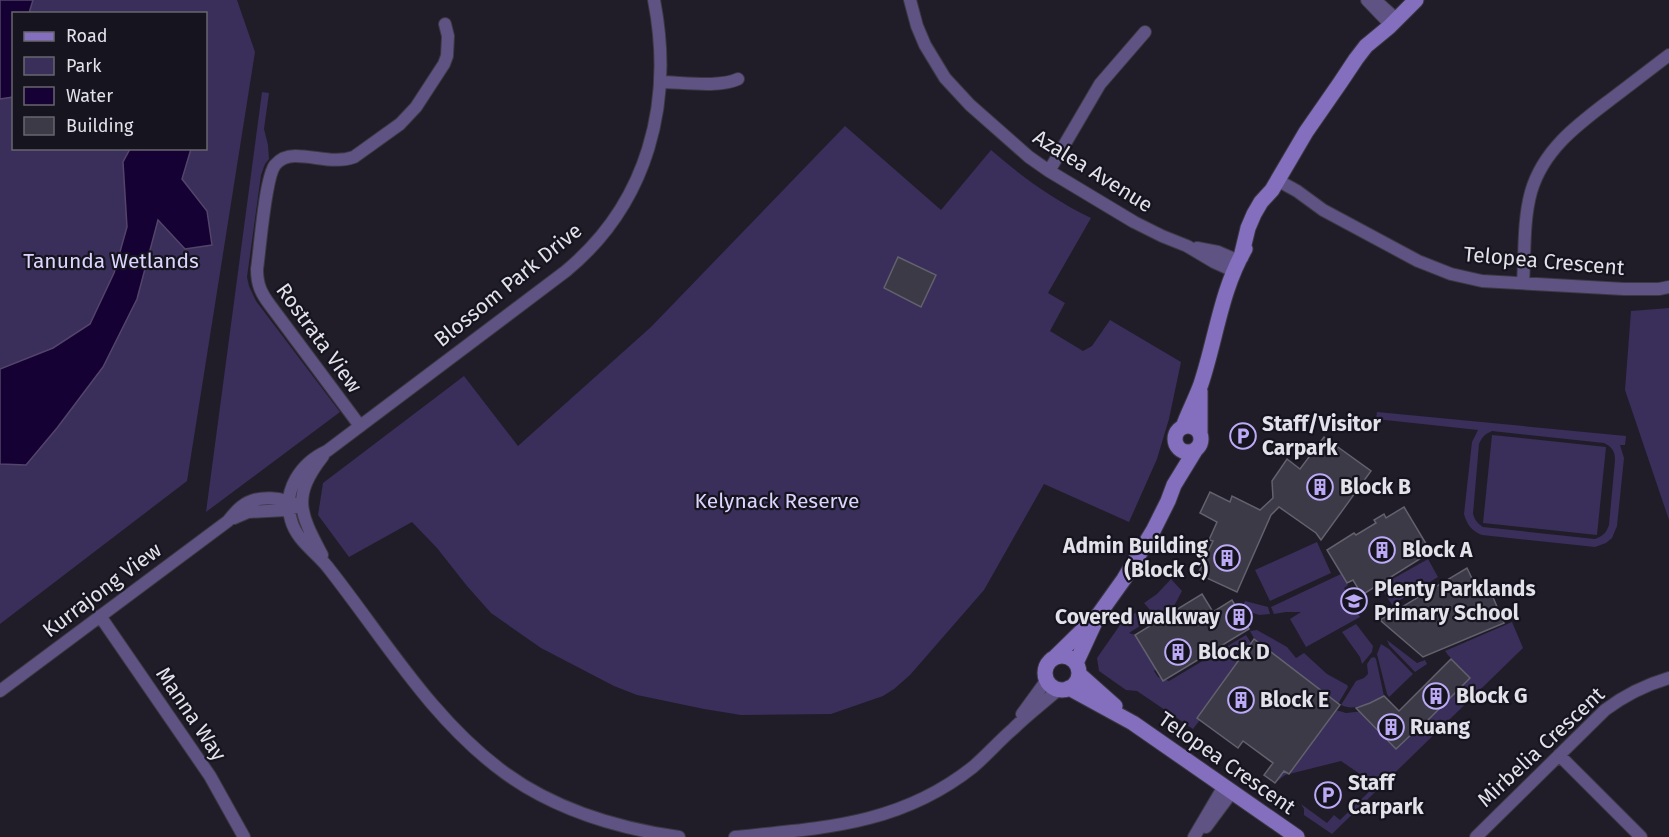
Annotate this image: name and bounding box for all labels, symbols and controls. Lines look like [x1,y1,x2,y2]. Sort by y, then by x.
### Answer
legend [12,12,207,150]
text: Road [66,25,108,47]
text: Park [66,55,102,77]
text: Water [66,85,113,107]
text: Building [66,115,134,137]
street label: Azalea Avenue [1028,124,1158,218]
street label: Blossom Park Drive [429,217,587,353]
street label: Telopea Crescent [1463,241,1626,281]
park label: Tanunda Wetlands [23,248,199,274]
street label: Rostrata View [270,278,368,398]
place label: Staff/Visitor Carpark [1262,411,1382,461]
parking icon: Staff/Visitor Carpark [1228,421,1258,451]
building icon: Block B [1305,472,1335,502]
place label: Block B [1340,474,1411,500]
park label: Kelynack Reserve [695,488,859,514]
place label: Admin Building (Block C) [1062,533,1208,583]
building icon: Block A [1367,535,1397,565]
street label: Kurrajong View [37,537,167,643]
place label: Block A [1402,537,1473,563]
building icon: Admin Building (Block C) [1212,543,1242,573]
place label: Plenty Parklands Primary School [1374,576,1536,626]
school or university icon: Plenty Parklands Primary School [1339,586,1369,616]
building icon: Covered walkway [1224,602,1254,632]
place label: Covered walkway [1055,604,1220,630]
building icon: Block D [1163,637,1193,667]
place label: Block D [1198,639,1270,665]
street label: Manna Way [150,662,232,766]
building icon: Block G [1421,681,1451,711]
street label: Mirbelia Crescent [1472,681,1610,813]
place label: Block G [1456,683,1528,709]
building icon: Block E [1226,685,1256,715]
place label: Block E [1260,687,1329,713]
street label: Telopea Crescent [1153,706,1301,820]
building icon: Ruang [1376,712,1406,742]
place label: Ruang [1410,714,1471,740]
place label: Staff Carpark [1348,770,1424,820]
parking icon: Staff Carpark [1313,780,1343,810]

